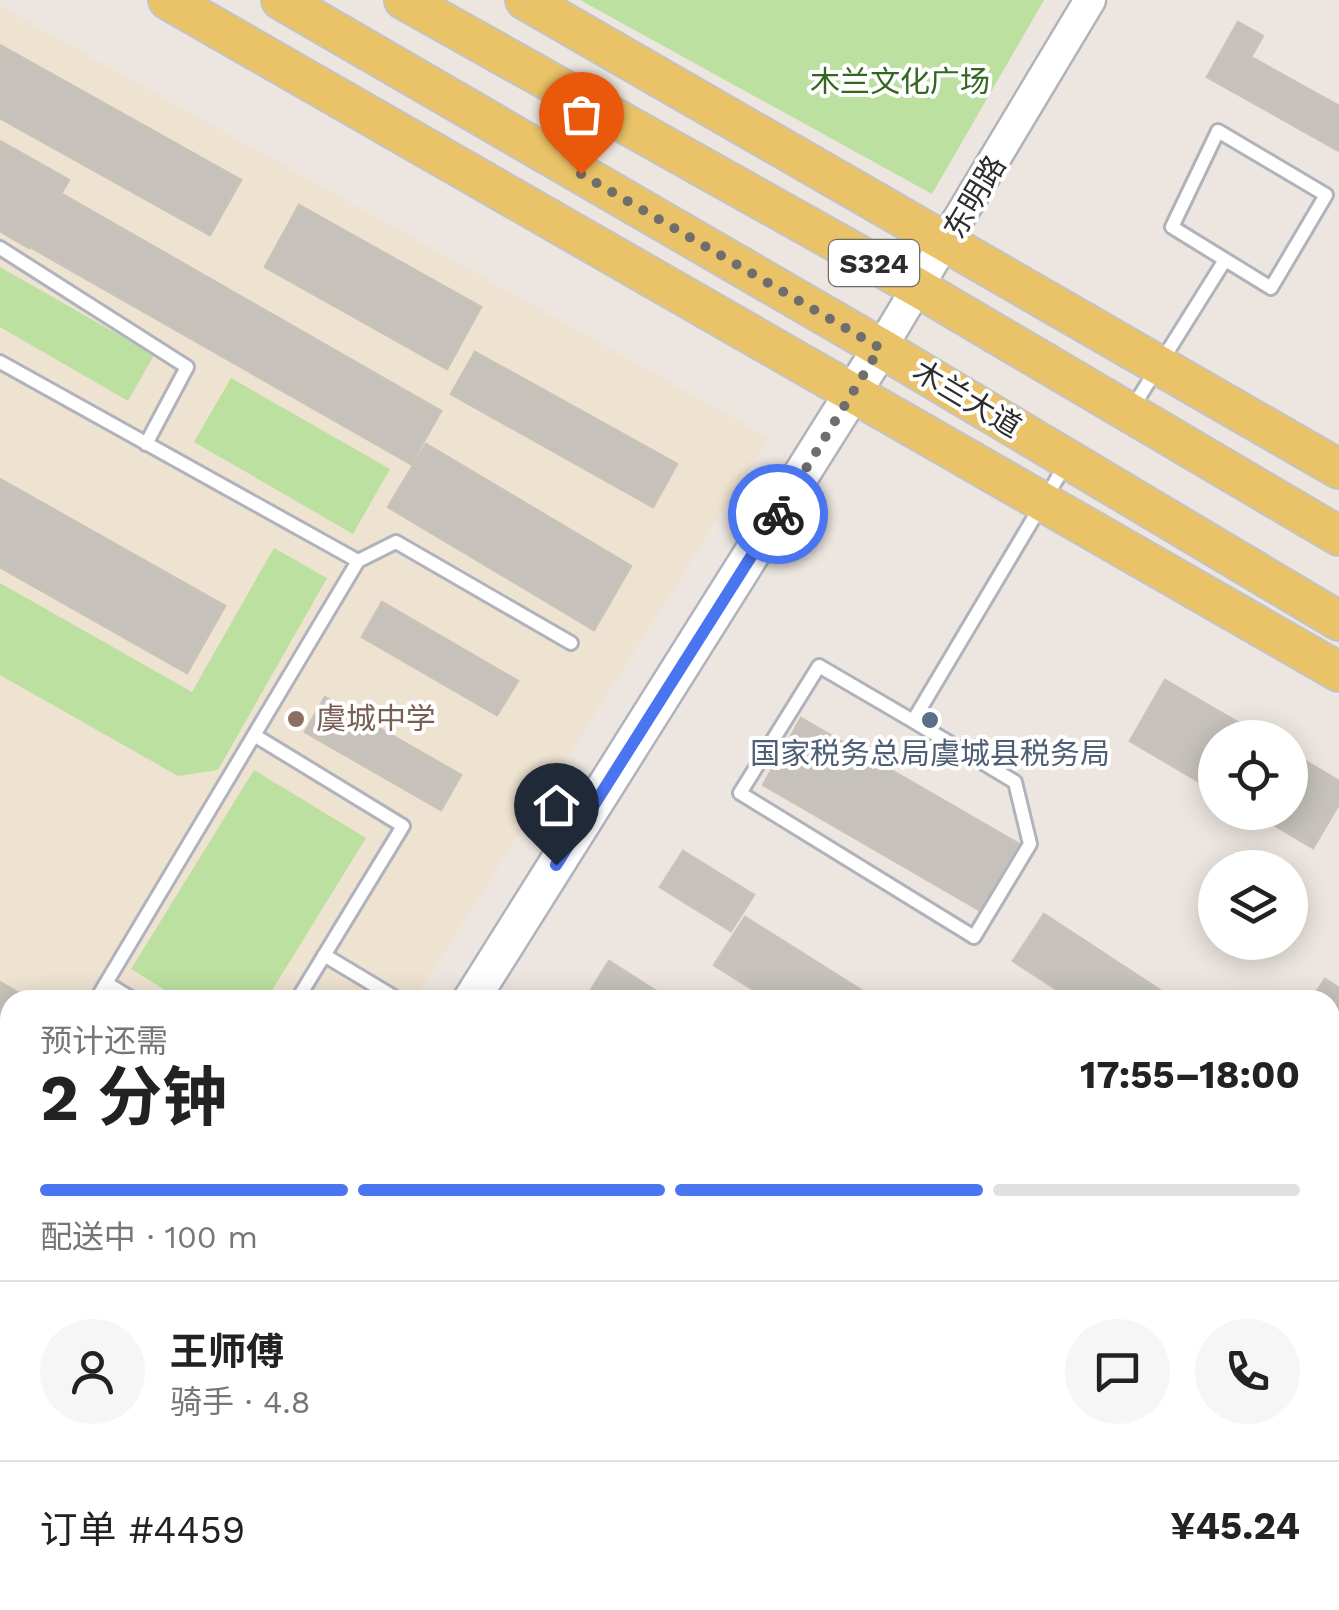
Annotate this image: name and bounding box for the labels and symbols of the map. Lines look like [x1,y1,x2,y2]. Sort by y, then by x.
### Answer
park label: 木兰文化广场 [810,64,990,99]
pin [539,72,624,175]
street label: 东明路 [936,149,1013,244]
road number: S324 [829,240,919,286]
street label: 木兰大道 [907,353,1028,444]
courier [728,464,828,564]
place label: 虞城中学 [316,701,436,736]
marker: 虞城中学 [285,708,307,730]
marker: 国家税务总局虞城县税务局 [919,709,941,731]
place label: 国家税务总局虞城县税务局 [750,736,1110,771]
pin [514,763,599,866]

